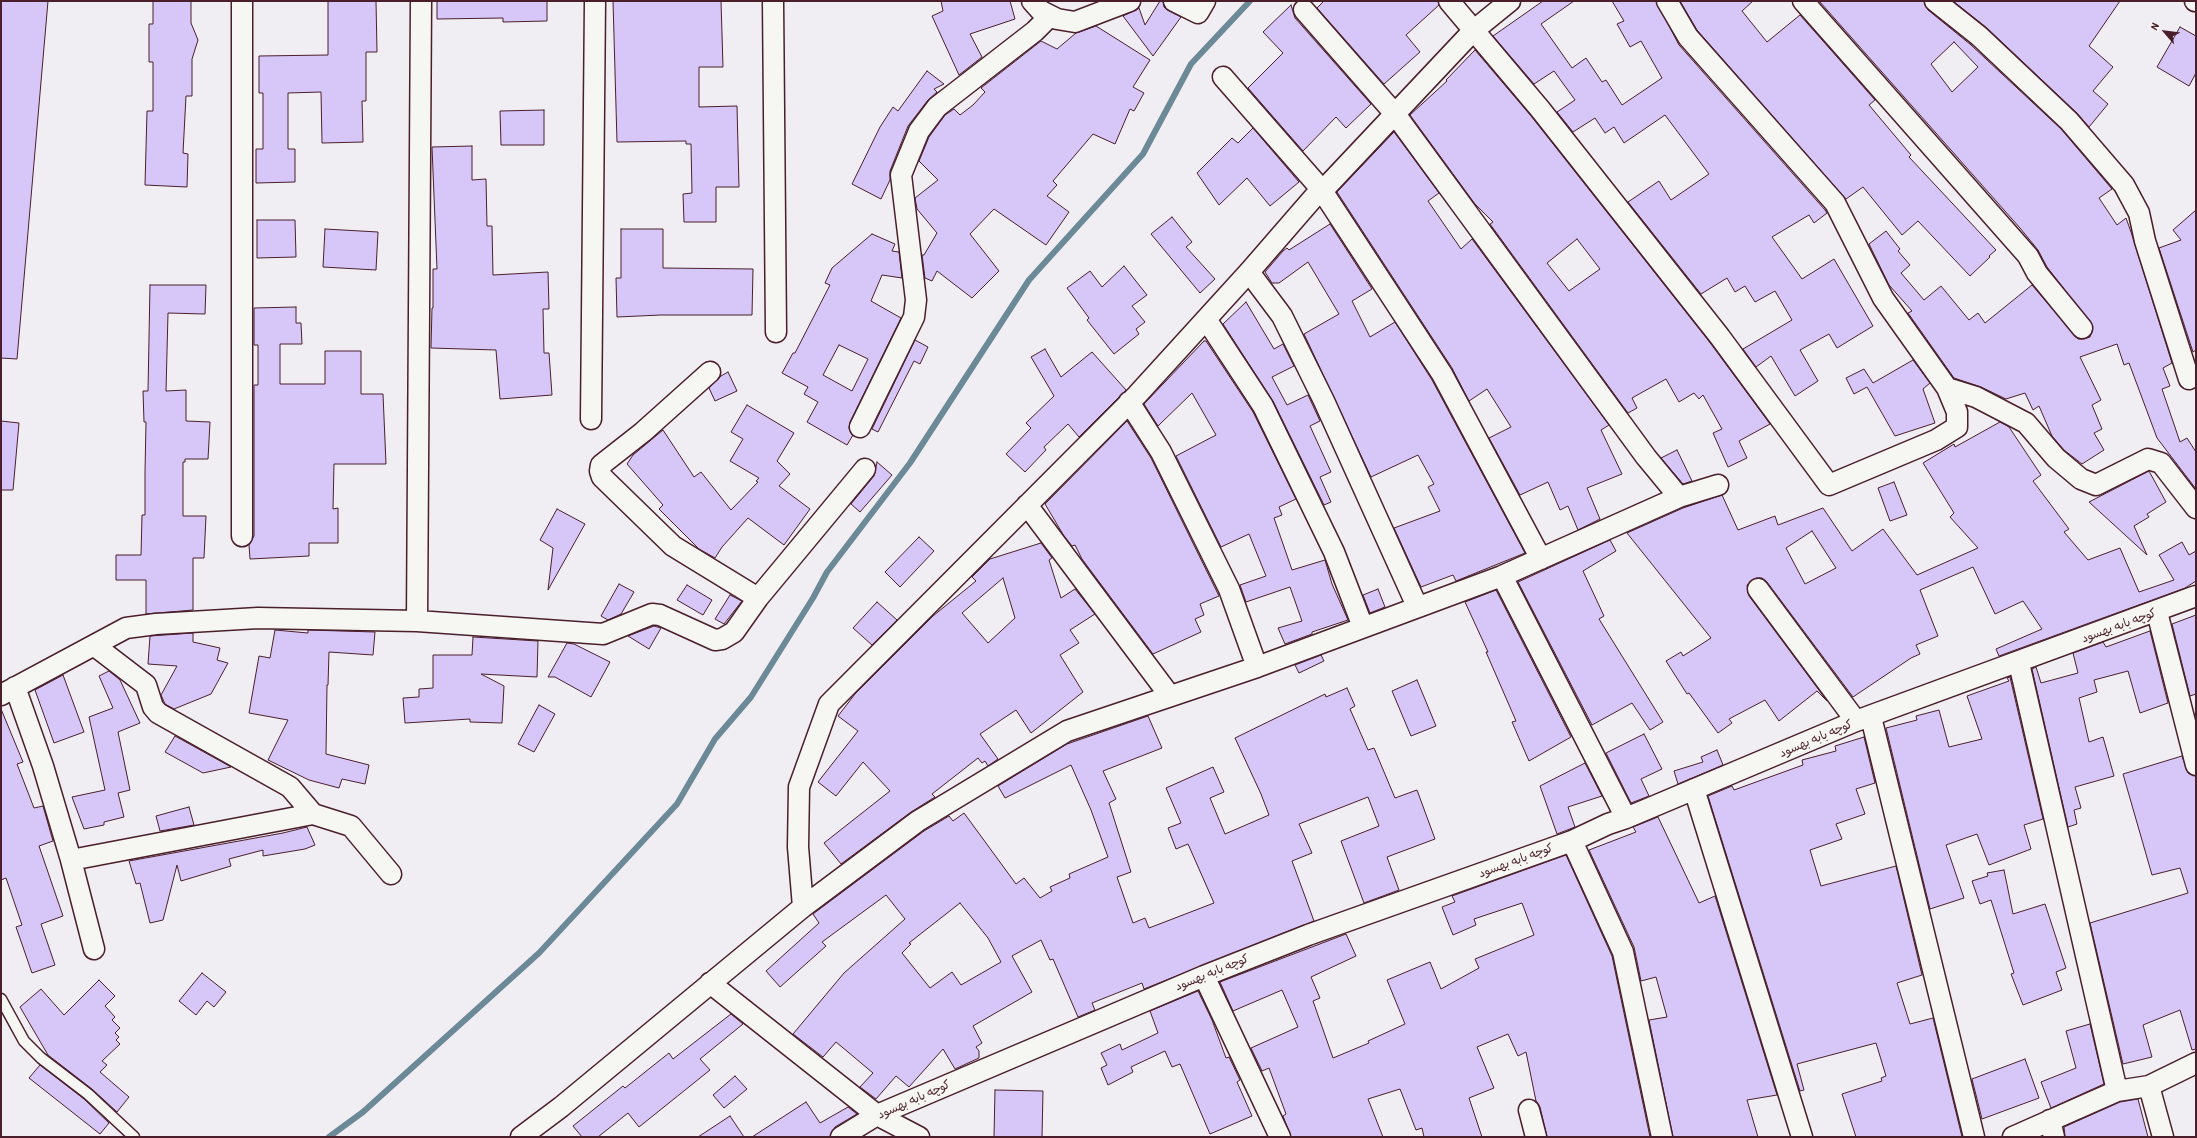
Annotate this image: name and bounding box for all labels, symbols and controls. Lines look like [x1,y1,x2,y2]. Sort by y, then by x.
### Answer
north arrow [2145,12,2185,52]
text: N [2147,21,2162,32]
street label: کوچه بابه بهسود [2080,606,2158,646]
street label: کوچه بابه بهسود [1777,717,1855,761]
street label: کوچه بابه بهسود [1477,841,1555,881]
street label: کوچه بابه بهسود [1173,952,1251,994]
street label: کوچه بابه بهسود [875,1078,953,1122]

